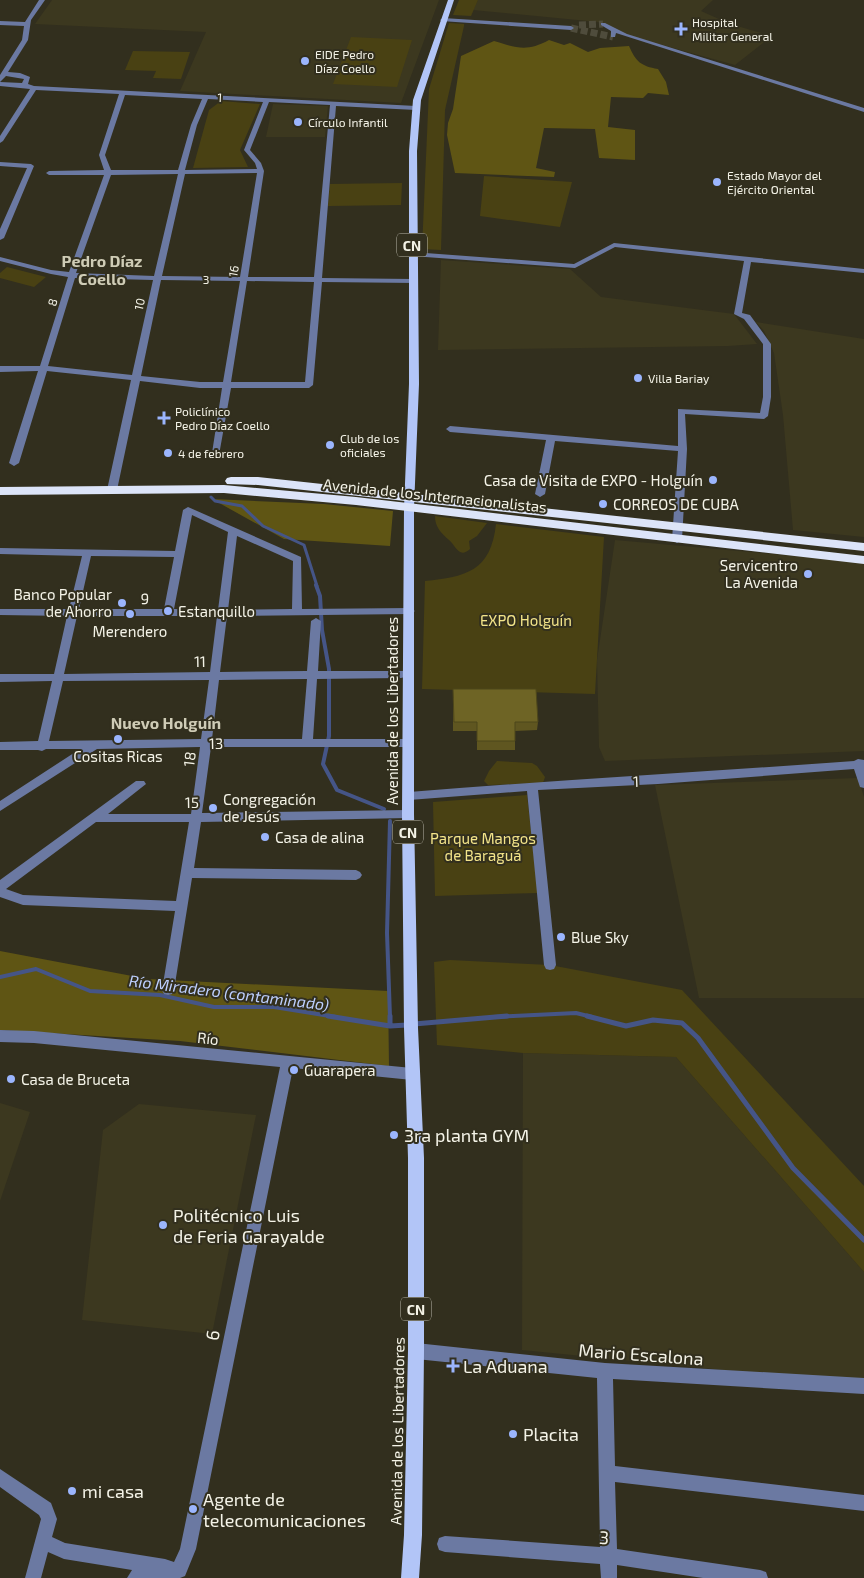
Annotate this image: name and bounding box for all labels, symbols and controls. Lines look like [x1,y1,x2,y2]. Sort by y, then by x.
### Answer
place label: Hospital Militar General [692,15,773,43]
marker: Hospital Militar General [674,22,688,36]
place label: EIDE Pedro Díaz Coello [315,47,376,75]
marker: EIDE Pedro Díaz Coello [299,55,311,67]
street label: 1 [217,90,223,104]
place label: Círculo Infantil [308,115,388,129]
marker: Círculo Infantil [292,116,304,128]
place label: Estado Mayor del Ejército Oriental [727,168,822,197]
marker: Estado Mayor del Ejército Oriental [711,176,723,188]
road number: CN [397,234,427,256]
district label: Pedro Díaz Coello [62,251,142,288]
street label: 16 [225,264,241,278]
street label: 3 [203,272,209,286]
street label: 8 [44,297,60,307]
street label: 10 [131,297,147,311]
place label: Villa Bariay [648,371,710,385]
marker: Villa Bariay [632,372,644,384]
place label: Policlínico Pedro Díaz Coello [175,404,270,432]
marker: Policlínico Pedro Díaz Coello [157,411,171,425]
place label: Club de los oficiales [340,431,399,459]
marker: Club de los oficiales [324,439,336,451]
place label: 4 de febrero [178,446,244,460]
marker: 4 de febrero [162,447,174,459]
place label: Casa de Visita de EXPO - Holguín [484,471,703,489]
street label: Avenida de los Internacionalistas [322,474,548,516]
marker: Casa de Visita de EXPO - Holguín [707,474,719,486]
place label: CORREOS DE CUBA [613,495,740,513]
marker: CORREOS DE CUBA [597,498,609,510]
place label: Servicentro La Avenida [720,556,798,591]
marker: Servicentro La Avenida [802,568,814,580]
place label: Banco Popular de Ahorro [13,585,112,620]
street label: 9 [141,589,149,607]
marker: Banco Popular de Ahorro [116,597,128,609]
place label: Estanquillo [178,602,255,620]
marker: Estanquillo [162,605,174,617]
marker: Merendero [124,608,136,620]
park label: EXPO Holguín [480,611,572,629]
street label: Avenida de los Libertadores [383,617,401,805]
place label: Merendero [93,622,167,640]
street label: 11 [194,652,206,670]
district label: Nuevo Holguín [111,713,221,732]
marker: Cositas Ricas [112,733,124,745]
street label: 13 [209,734,223,752]
place label: Cositas Ricas [73,747,163,765]
street label: 18 [179,750,199,768]
street label: 1 [633,772,639,790]
place label: Congregación de Jesús [223,790,316,825]
street label: 15 [185,793,199,811]
marker: Congregación de Jesús [207,802,219,814]
road number: CN [393,820,423,844]
place label: Casa de alina [275,828,364,846]
park label: Parque Mangos de Baraguá [430,829,536,864]
marker: Casa de alina [259,831,271,843]
place label: Blue Sky [571,928,629,946]
marker: Blue Sky [555,931,567,943]
water label: Río Miradero (contaminado) [128,970,330,1014]
street label: Río [196,1028,220,1048]
place label: Guarapera [304,1061,375,1079]
marker: Guarapera [288,1064,300,1076]
place label: Casa de Bruceta [21,1070,130,1088]
marker: Casa de Bruceta [5,1073,17,1085]
place label: 3ra planta GYM [404,1124,529,1146]
marker: 3ra planta GYM [388,1129,400,1141]
place label: Politécnico Luis de Feria Garayalde [173,1204,325,1247]
marker: Politécnico Luis de Feria Garayalde [157,1219,169,1231]
road number: CN [401,1298,431,1320]
street label: 6 [200,1328,224,1342]
street label: Avenida de los Libertadores [386,1337,408,1525]
street label: Mario Escalona [578,1339,704,1369]
place label: La Aduana [463,1355,548,1377]
marker: La Aduana [447,1360,459,1372]
place label: Placita [523,1423,579,1445]
marker: Placita [507,1428,519,1440]
place label: mi casa [82,1480,144,1502]
marker: mi casa [66,1485,78,1497]
place label: Agente de telecomunicaciones [203,1488,366,1531]
marker: Agente de telecomunicaciones [187,1503,199,1515]
street label: 3 [598,1526,610,1548]

